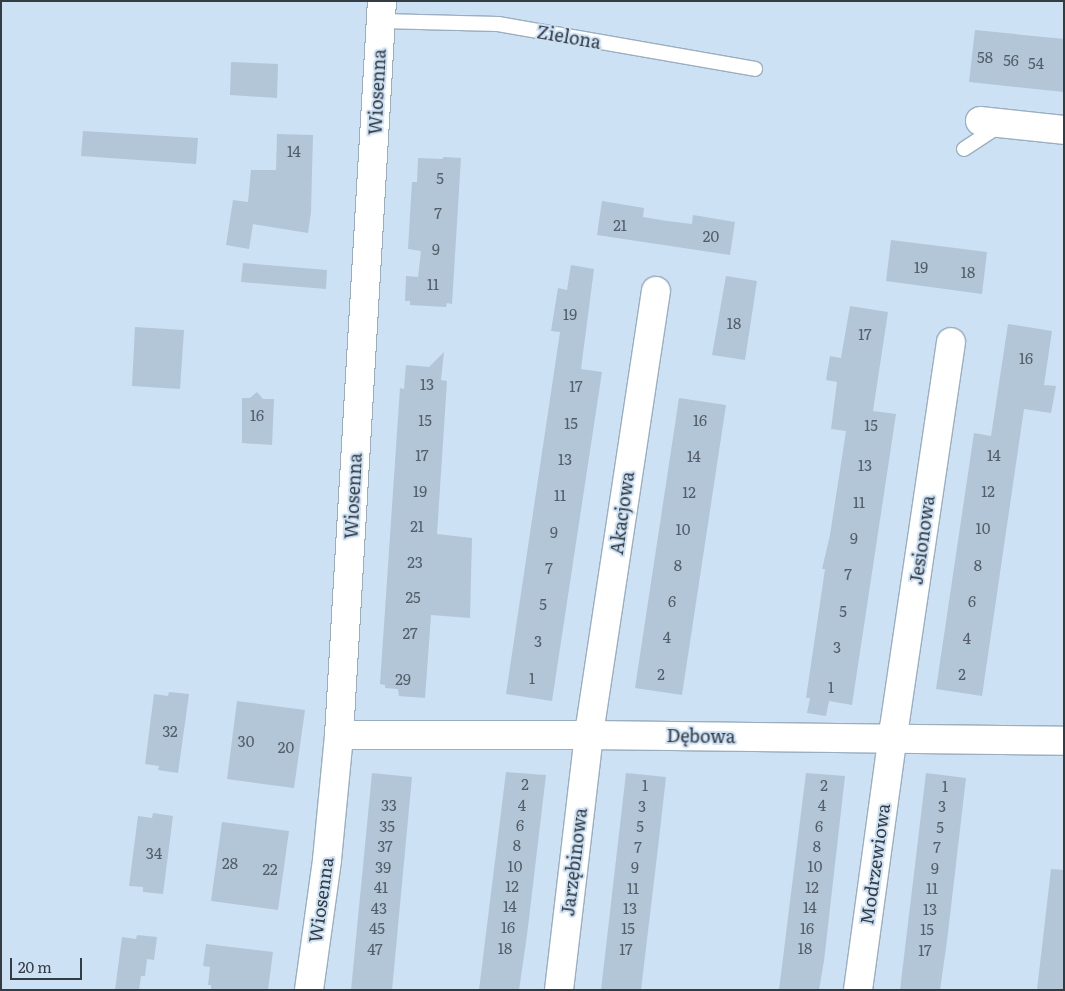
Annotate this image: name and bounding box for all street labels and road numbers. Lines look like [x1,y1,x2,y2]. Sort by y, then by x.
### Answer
street label: Zielona [535,21,603,53]
street label: Wiosenna [364,48,390,136]
street label: Wiosenna [340,452,366,540]
street label: Akacjowa [605,470,639,556]
street label: Jesionowa [905,494,939,586]
street label: Dębowa [666,725,736,747]
street label: Modrzewiowa [856,802,894,926]
street label: Jarzębinowa [557,807,591,917]
street label: Wiosenna [304,856,338,944]

